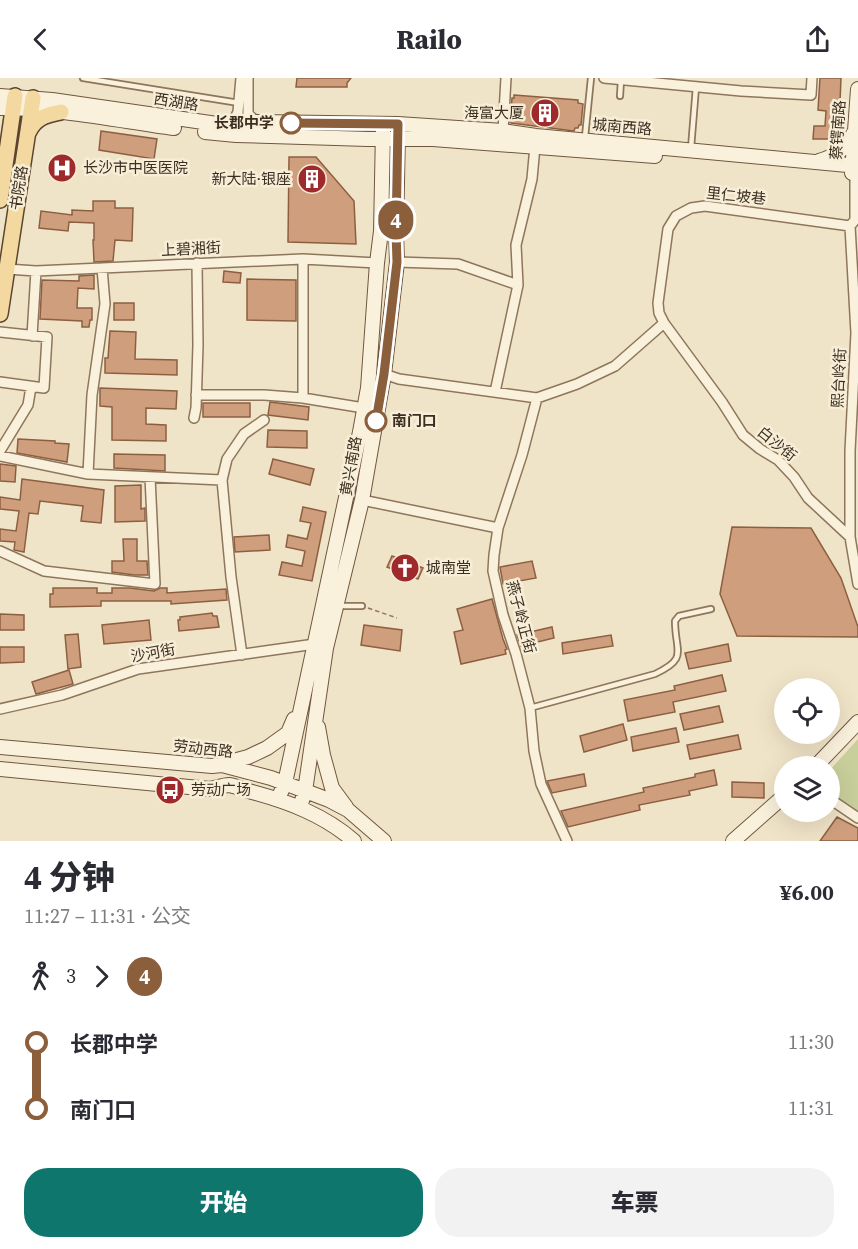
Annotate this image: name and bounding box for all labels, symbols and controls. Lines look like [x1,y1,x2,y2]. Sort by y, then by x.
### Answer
text: Railo [396,21,462,58]
icon: back [24,23,57,56]
icon: share [801,23,834,56]
street label: 西湖路 [152,88,200,115]
building icon: 海富大厦 [529,97,561,129]
street label: 蔡锷南路 [825,99,850,161]
place label: 海富大厦 [464,102,524,123]
place label: 长郡中学 [214,112,274,133]
marker: 长郡中学 [280,112,302,134]
street label: 城南西路 [591,113,653,140]
hospital icon: 长沙市中医医院 [46,152,78,184]
place label: 长沙市中医医院 [83,157,188,178]
building icon: 新大陆·银座 [296,163,328,195]
street label: 书院路 [5,164,32,212]
place label: 新大陆·银座 [211,168,291,189]
street label: 里仁坡巷 [705,182,767,209]
line badge: 4 [376,200,416,240]
text: 4 [390,206,402,235]
street label: 上碧湘街 [160,236,221,261]
street label: 熙台岭街 [826,347,851,408]
marker: 南门口 [365,410,387,432]
place label: 南门口 [392,410,437,431]
street label: 白沙街 [753,421,801,466]
street label: 黄兴南路 [335,435,366,497]
church icon: 城南堂 [389,552,421,584]
place label: 城南堂 [426,557,471,578]
street label: 燕子岭正街 [502,578,541,656]
street label: 沙河街 [129,638,177,667]
map controls [774,678,840,822]
button: locate [774,678,840,744]
street label: 劳动西路 [172,735,234,762]
button: layers [774,756,840,822]
bus stop icon: 劳动广场 [154,774,186,806]
place label: 劳动广场 [191,779,251,800]
text: 4 分钟 [24,855,115,900]
text: ¥6.00 [780,877,834,907]
text: 11:27 – 11:31 · 公交 [24,902,191,930]
icon: walk [24,960,57,993]
icon: forward [85,960,118,993]
text: 3 [66,962,76,990]
text: 4 [139,962,150,991]
text: 11:30 [788,1028,834,1056]
text: 长郡中学 [70,1029,158,1059]
text: 11:31 [788,1094,834,1122]
text: 南门口 [70,1095,136,1125]
button: 开始 [24,1168,423,1237]
button: 车票 [435,1168,834,1237]

